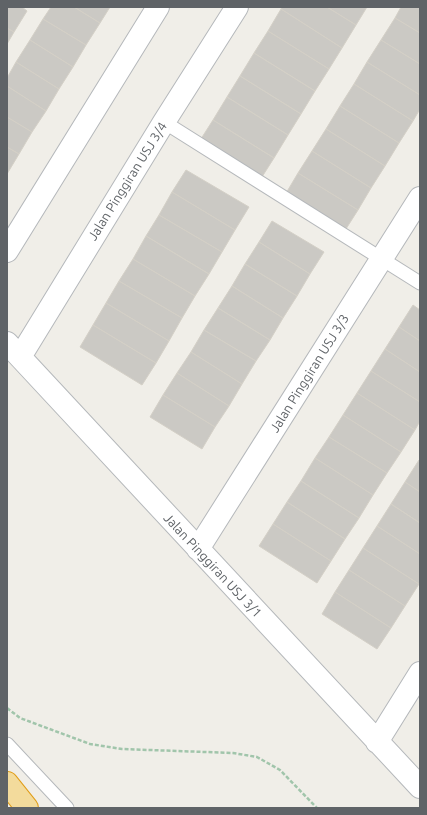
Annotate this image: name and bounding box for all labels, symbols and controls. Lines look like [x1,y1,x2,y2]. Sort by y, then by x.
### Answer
street label: Jalan Pinggiran USJ 3/4 [85,119,169,243]
street label: Jalan Pinggiran USJ 3/3 [267,311,351,435]
street label: Jalan Pinggiran USJ 3/1 [161,510,265,620]

